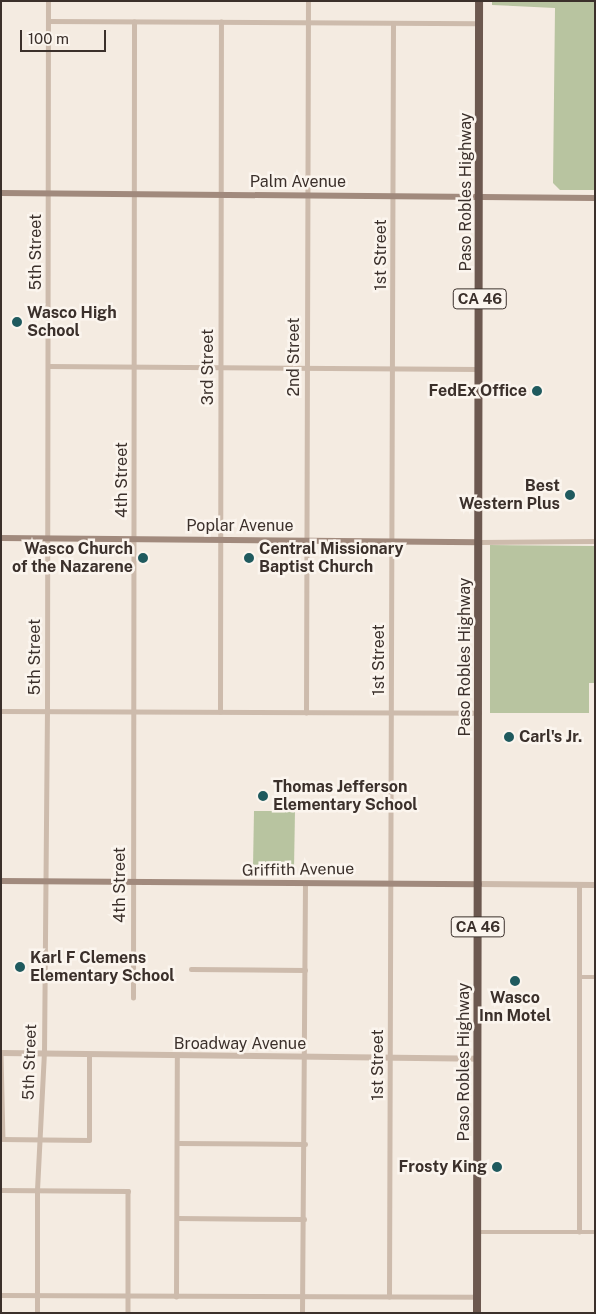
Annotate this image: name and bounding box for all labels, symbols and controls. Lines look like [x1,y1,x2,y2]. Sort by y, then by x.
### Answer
scale bar [22,20,109,52]
text: 100 m [28,30,69,47]
street label: Paso Robles Highway [456,113,476,271]
street label: Palm Avenue [250,172,346,192]
street label: 5th Street [26,214,46,290]
street label: 1st Street [371,219,391,291]
road number: CA 46 [452,286,508,312]
place label: Wasco High School [27,303,117,341]
marker: Wasco High School [11,316,23,328]
street label: 2nd Street [284,318,304,396]
street label: 3rd Street [198,329,218,405]
place label: FedEx Office [429,381,527,401]
marker: FedEx Office [531,385,543,397]
street label: 4th Street [112,442,132,518]
place label: Best Western Plus [459,476,560,514]
marker: Best Western Plus [564,489,576,501]
street label: Poplar Avenue [186,516,294,536]
place label: Wasco Church of the Nazarene [12,539,133,577]
place label: Central Missionary Baptist Church [259,539,403,577]
marker: Wasco Church of the Nazarene [137,552,149,564]
marker: Central Missionary Baptist Church [243,552,255,564]
street label: Paso Robles Highway [455,578,475,736]
street label: 5th Street [25,619,45,695]
street label: 1st Street [369,624,389,696]
place label: Carl's Jr. [519,727,582,747]
marker: Carl's Jr. [503,731,515,743]
place label: Thomas Jefferson Elementary School [273,777,418,815]
marker: Thomas Jefferson Elementary School [257,790,269,802]
street label: 4th Street [110,847,130,923]
street label: Griffith Avenue [242,859,354,881]
road number: CA 46 [450,914,506,940]
place label: Karl F Clemens Elementary School [30,948,175,986]
marker: Karl F Clemens Elementary School [14,961,26,973]
marker: Wasco Inn Motel [509,975,521,987]
street label: Paso Robles Highway [454,983,474,1141]
place label: Wasco Inn Motel [479,988,551,1026]
street label: 5th Street [19,1024,41,1100]
street label: 1st Street [368,1029,388,1101]
street label: Broadway Avenue [174,1034,306,1054]
place label: Frosty King [398,1157,487,1177]
marker: Frosty King [491,1161,503,1173]

